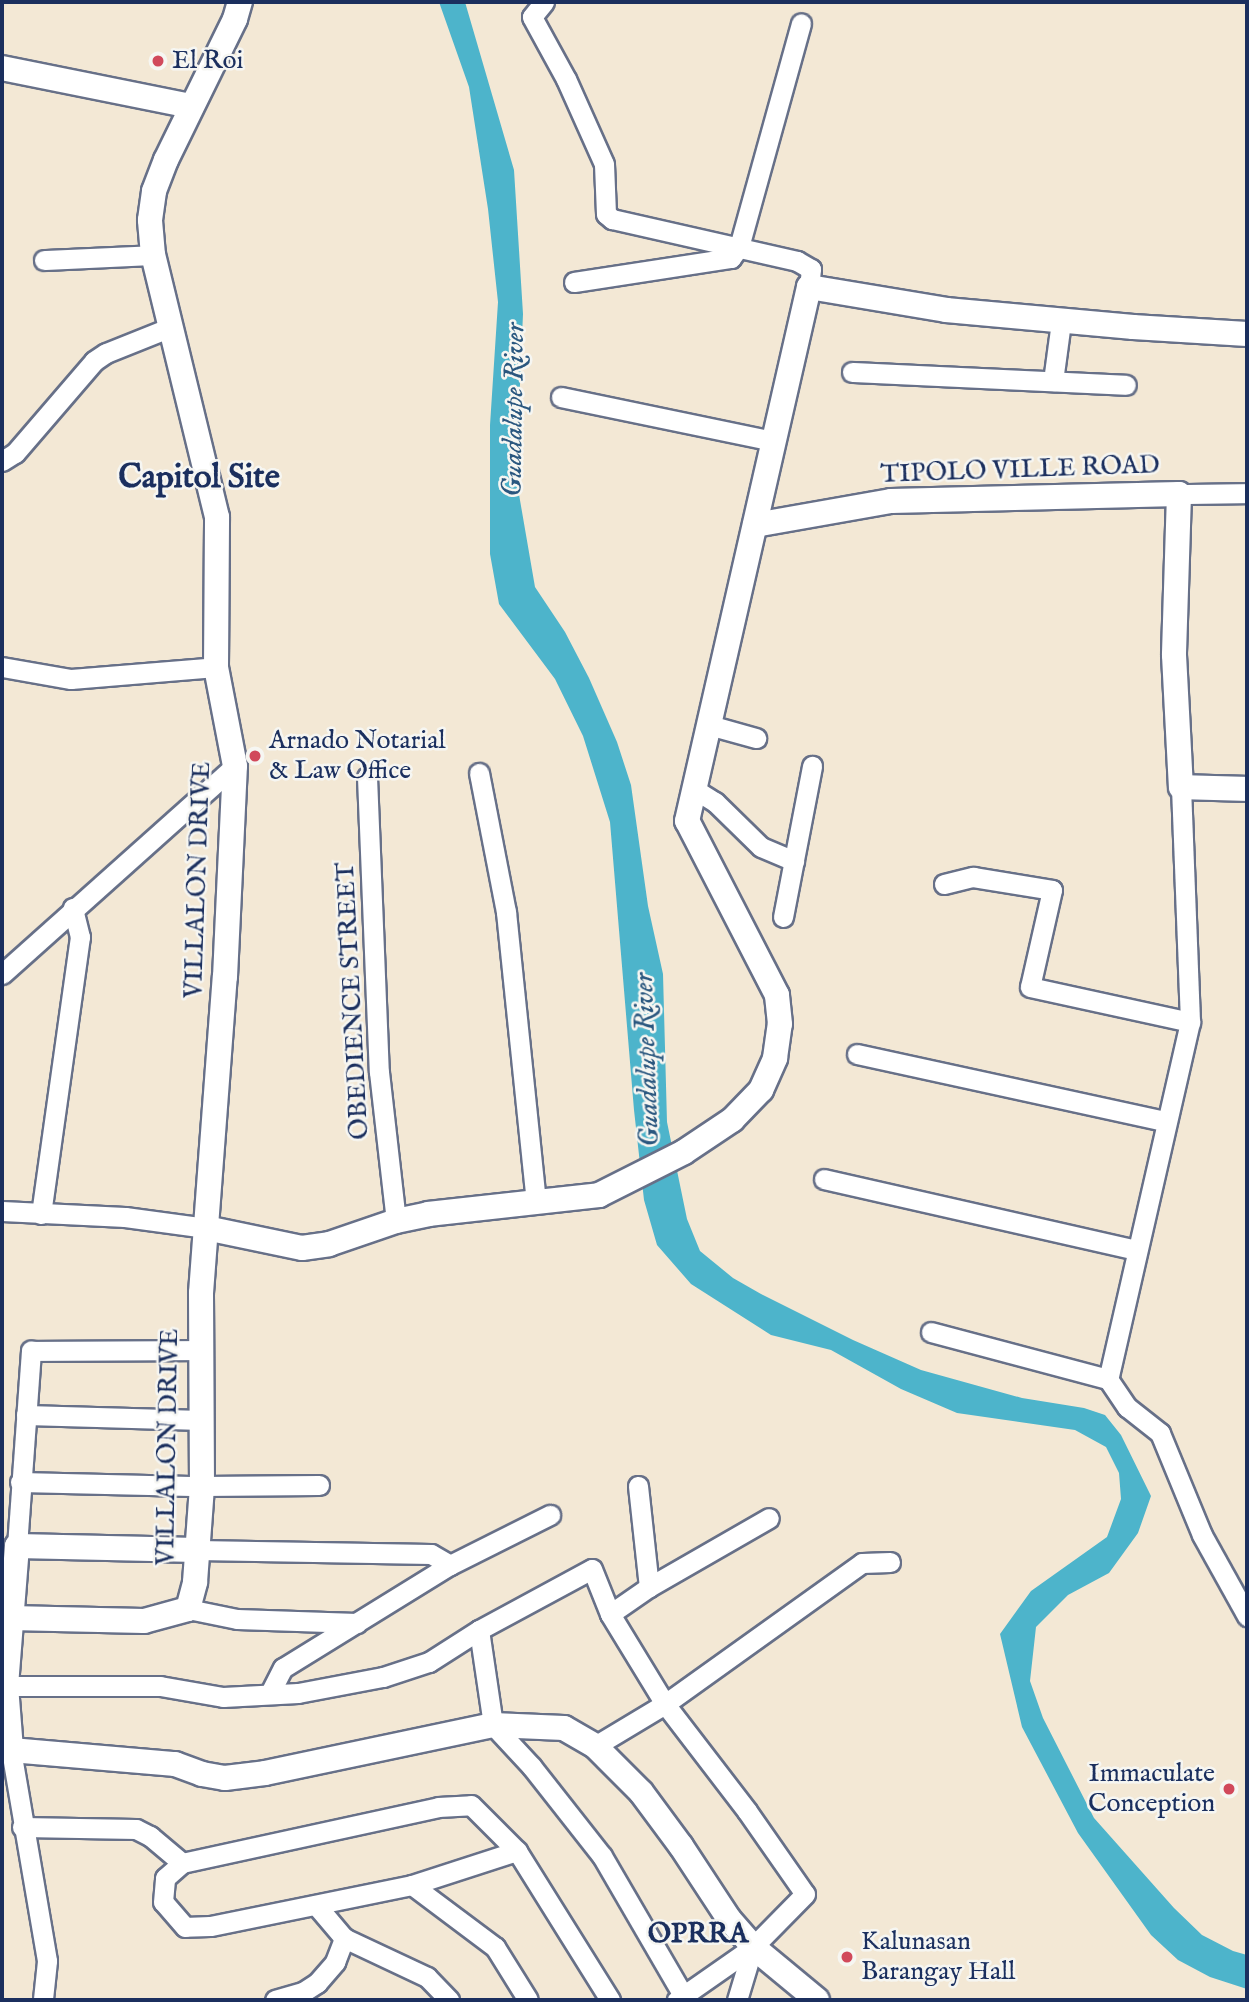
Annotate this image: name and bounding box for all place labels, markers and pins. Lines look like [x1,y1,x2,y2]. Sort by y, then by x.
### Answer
place label: El Roi [172,45,243,77]
marker: El Roi [150,53,166,69]
place label: Arnado Notarial & Law Office [269,725,446,786]
marker: Arnado Notarial & Law Office [247,748,263,764]
place label: Immaculate Conception [1088,1758,1215,1820]
marker: Immaculate Conception [1221,1781,1237,1797]
place label: Kalunasan Barangay Hall [861,1926,1015,1988]
marker: Kalunasan Barangay Hall [839,1949,855,1965]

